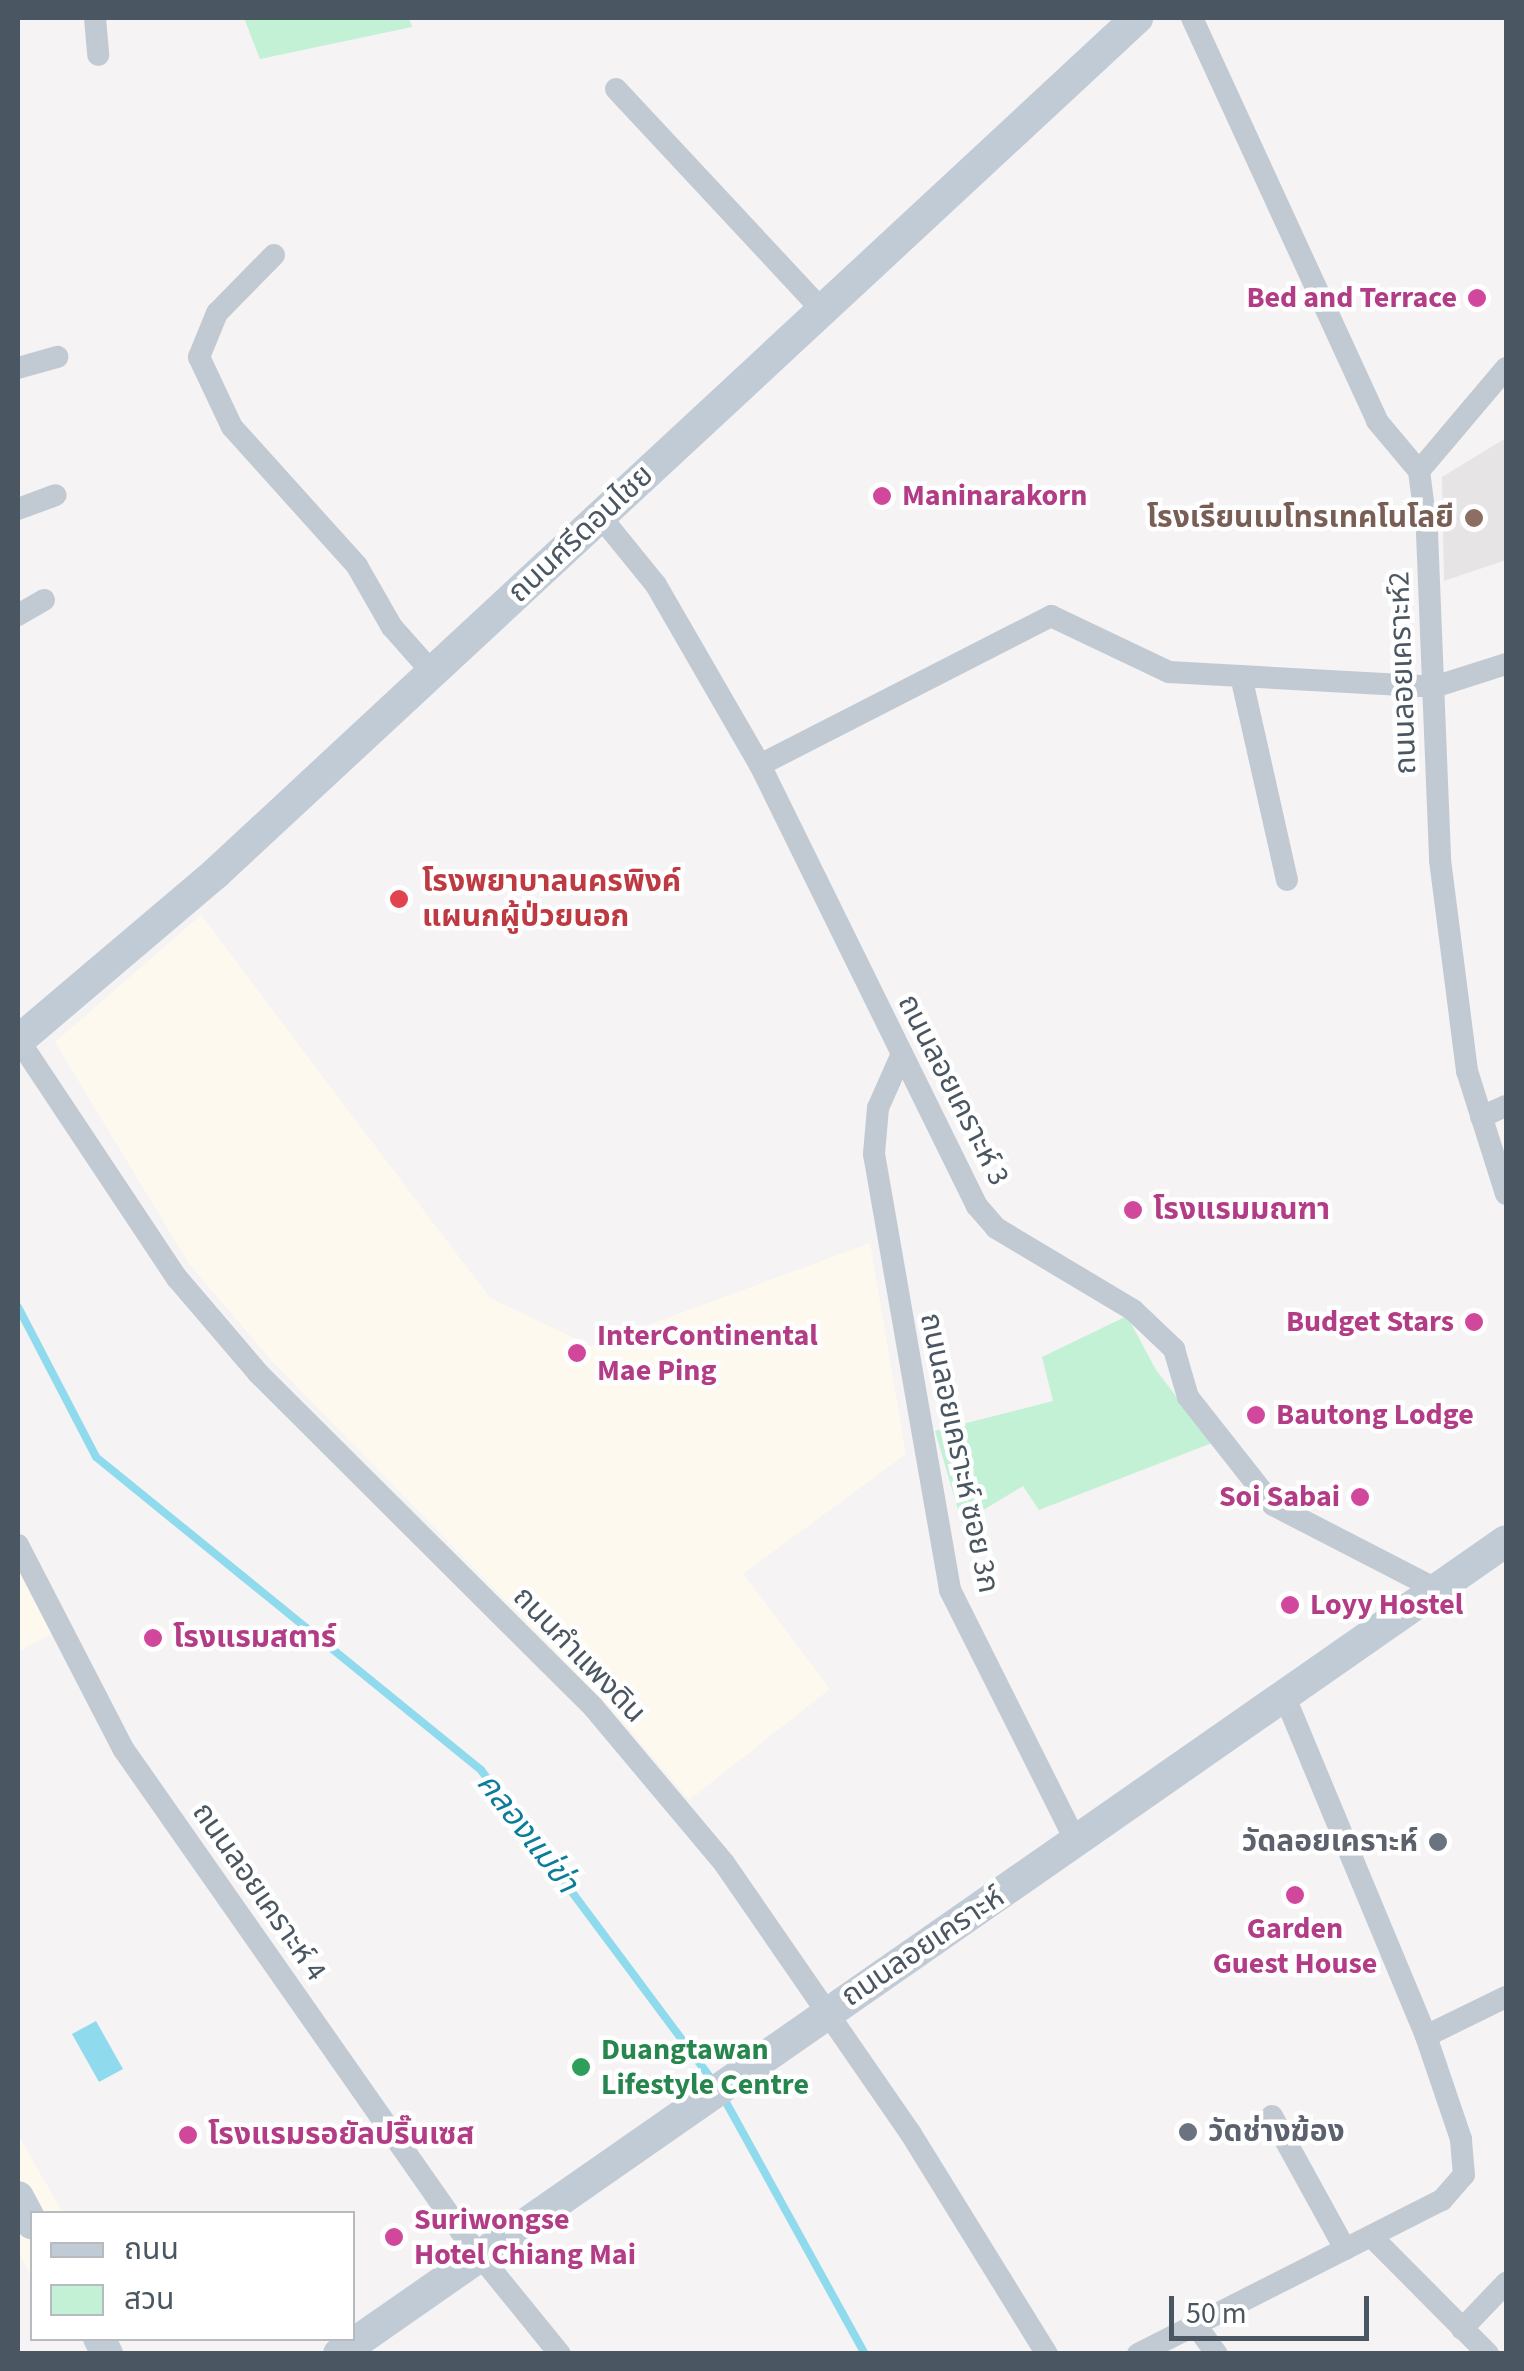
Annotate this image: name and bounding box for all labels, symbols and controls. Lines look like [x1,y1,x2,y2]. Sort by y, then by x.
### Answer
place label: Bed and Terrace [1246,280,1457,316]
marker: Bed and Terrace [1466,287,1488,309]
street label: ถนนศรีดอนไชย [501,458,661,610]
place label: Maninarakorn [902,478,1087,514]
marker: Maninarakorn [871,485,893,507]
place label: โรงเรียนเมโทรเทคโนโลยี [1147,500,1454,536]
marker: โรงเรียนเมโทรเทคโนโลยี [1463,507,1485,529]
street label: ถนนลอยเคราะห์2 [1381,571,1425,775]
place label: โรงพยาบาลนครพิงค์ แผนกผู้ป่วยนอก [422,864,681,934]
marker: โรงพยาบาลนครพิงค์ แผนกผู้ป่วยนอก [386,886,412,912]
street label: ถนนลอยเคราะห์ 3 [889,989,1017,1191]
place label: โรงแรมมณฑา [1153,1192,1330,1228]
marker: โรงแรมมณฑา [1122,1199,1144,1221]
place label: Budget Stars [1286,1304,1454,1340]
street label: ถนนลอยเคราะห์ ซอย 3ก [912,1310,1006,1596]
marker: Budget Stars [1463,1311,1485,1333]
place label: InterContinental Mae Ping [597,1318,818,1388]
marker: InterContinental Mae Ping [566,1342,588,1364]
place label: Bautong Lodge [1276,1397,1474,1433]
marker: Bautong Lodge [1245,1404,1267,1426]
place label: Soi Sabai [1219,1479,1340,1515]
marker: Soi Sabai [1349,1486,1371,1508]
street label: ถนนกำแพงดิน [505,1579,653,1731]
place label: Loyy Hostel [1310,1587,1463,1623]
marker: Loyy Hostel [1279,1594,1301,1616]
place label: โรงแรมสตาร์ [173,1620,336,1656]
marker: โรงแรมสตาร์ [142,1627,164,1649]
water label: คลองแม่ข่า [468,1765,586,1901]
street label: ถนนลอยเคราะห์ 4 [184,1796,334,1988]
place label: วัดลอยเคราะห์ [1242,1824,1418,1860]
marker: วัดลอยเคราะห์ [1427,1831,1449,1853]
street label: ถนนลอยเคราะห์ [835,1879,1011,2015]
marker: Garden Guest House [1284,1884,1306,1906]
place label: Garden Guest House [1213,1911,1377,1982]
place label: Duangtawan Lifestyle Centre [601,2032,809,2102]
marker: Duangtawan Lifestyle Centre [570,2056,592,2078]
place label: วัดช่างฆ้อง [1208,2114,1345,2150]
place label: โรงแรมรอยัลปริ๊นเซส [208,2117,474,2153]
marker: วัดช่างฆ้อง [1177,2121,1199,2143]
marker: โรงแรมรอยัลปริ๊นเซส [177,2124,199,2146]
place label: Suriwongse Hotel Chiang Mai [414,2202,636,2272]
legend [30,2211,355,2341]
marker: Suriwongse Hotel Chiang Mai [383,2226,405,2248]
text: ถนน [124,2228,179,2271]
scale bar [1174,2276,1374,2338]
text: สวน [124,2278,174,2321]
text: 50 m [1186,2292,1247,2335]

